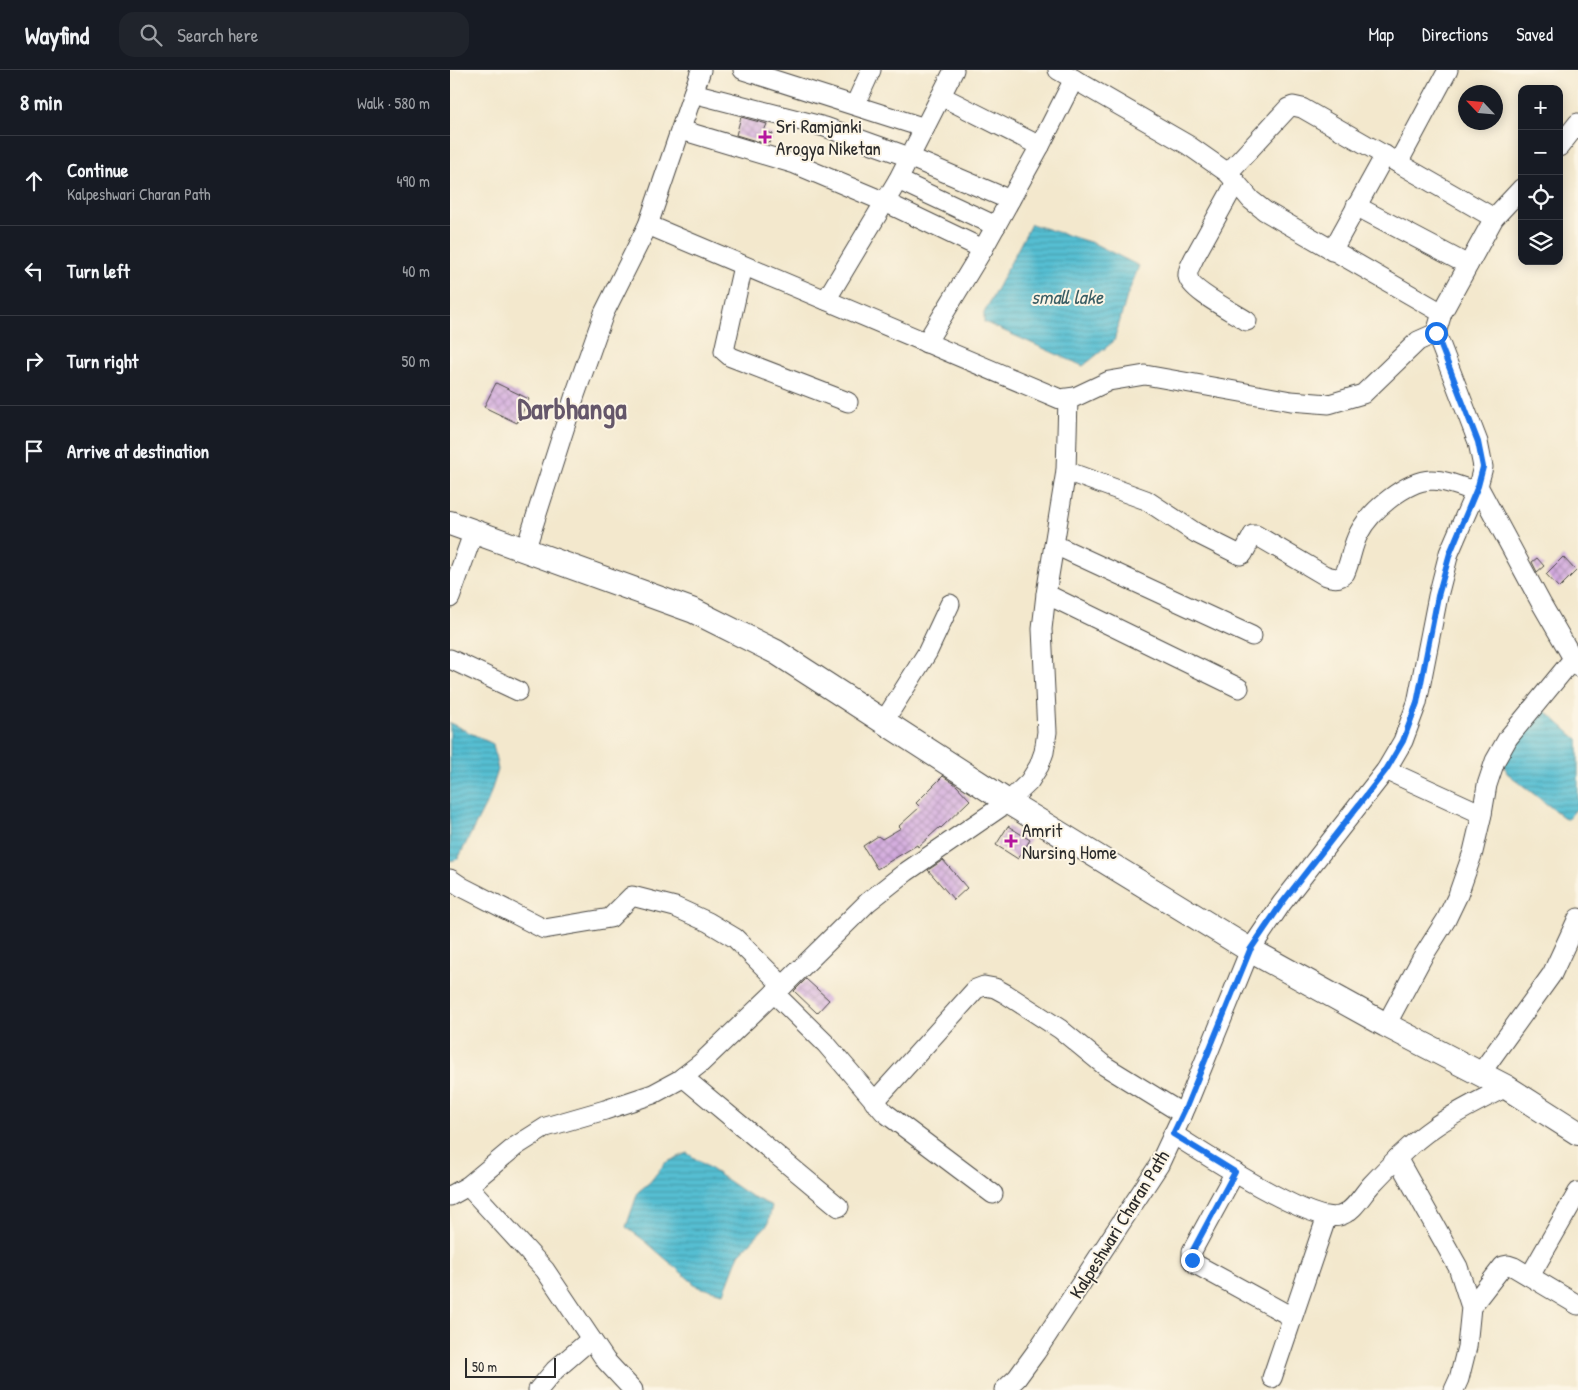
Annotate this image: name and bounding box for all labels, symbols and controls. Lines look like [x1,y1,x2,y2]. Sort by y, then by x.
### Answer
search box [119,12,469,57]
text: Wayfind [25,19,89,51]
icon: search [137,21,165,49]
text: Search here [177,22,258,48]
text: Map [1369,22,1394,47]
text: Directions [1422,22,1488,47]
text: Saved [1516,22,1553,47]
north arrow [1458,85,1503,130]
map controls [1518,85,1563,265]
button: + [1518,85,1563,130]
text: 8 min [20,88,62,117]
text: Walk · 580 m [357,92,430,114]
place label: Sri Ramjanki Arogya Niketan [776,113,881,161]
marker: Sri Ramjanki Arogya Niketan [758,130,772,144]
button: − [1518,130,1563,175]
text: Continue [67,157,128,183]
icon: ahead [20,167,48,195]
text: 490 m [396,170,430,192]
button: locate [1518,175,1563,220]
text: Kalpeshwari Charan Path [67,183,210,205]
button: layers [1518,220,1563,265]
icon: left [20,257,48,285]
text: Turn left [67,258,130,284]
text: 40 m [402,260,430,282]
water label: small lake [1031,283,1104,310]
route start [1425,322,1448,345]
icon: right [20,347,48,375]
text: Turn right [67,348,138,374]
text: 50 m [402,350,430,372]
district label: Darbhanga [517,389,627,429]
icon: arrive [20,437,48,465]
text: Arrive at destination [67,438,209,464]
place label: Amrit Nursing Home [1022,817,1117,865]
marker: Amrit Nursing Home [1004,834,1018,848]
street label: Kalpeshwari Charan Path [1063,1145,1175,1303]
route end [1181,1249,1204,1272]
scale bar [465,1355,556,1378]
text: 50 m [472,1357,497,1376]

